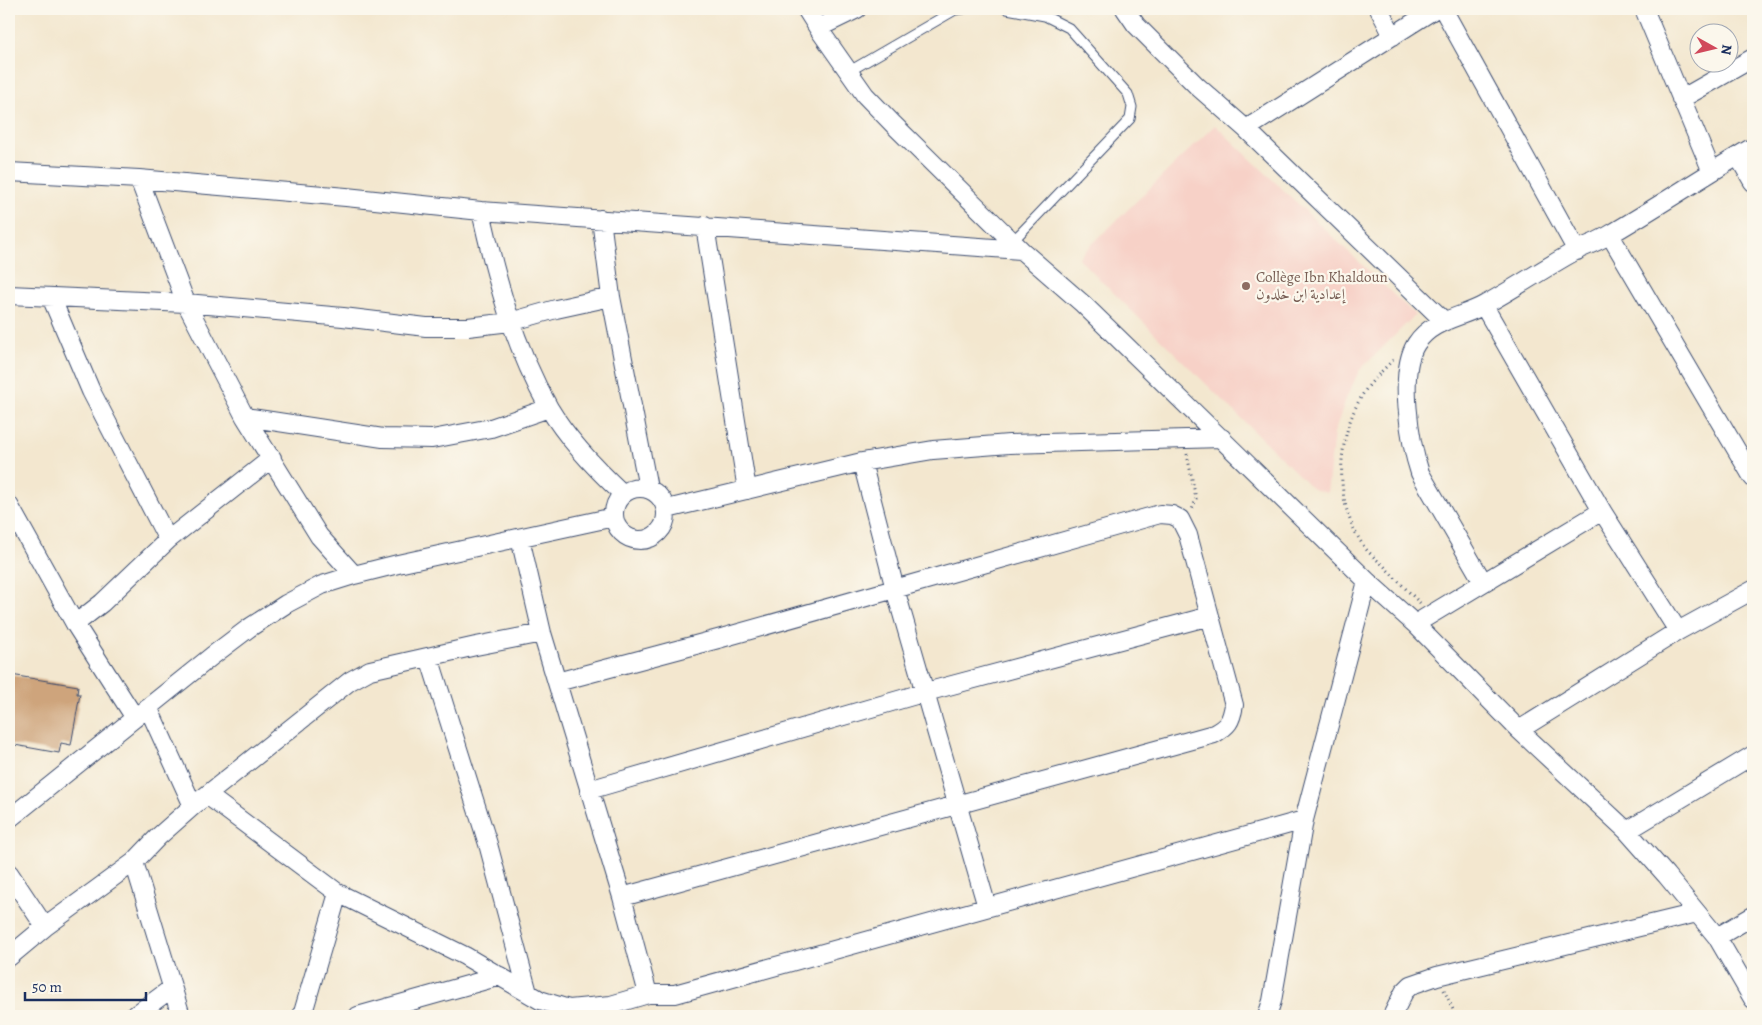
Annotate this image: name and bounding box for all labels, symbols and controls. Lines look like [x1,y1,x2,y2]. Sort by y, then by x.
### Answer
north arrow [1690,22,1740,72]
text: N [1716,43,1736,56]
place label: Collège Ibn Khaldoun إعدادية ابن خلدون [1256,267,1388,304]
marker: Collège Ibn Khaldoun إعدادية ابن خلدون [1240,280,1252,292]
scale bar [25,970,146,1002]
text: 50 m [32,977,62,997]

